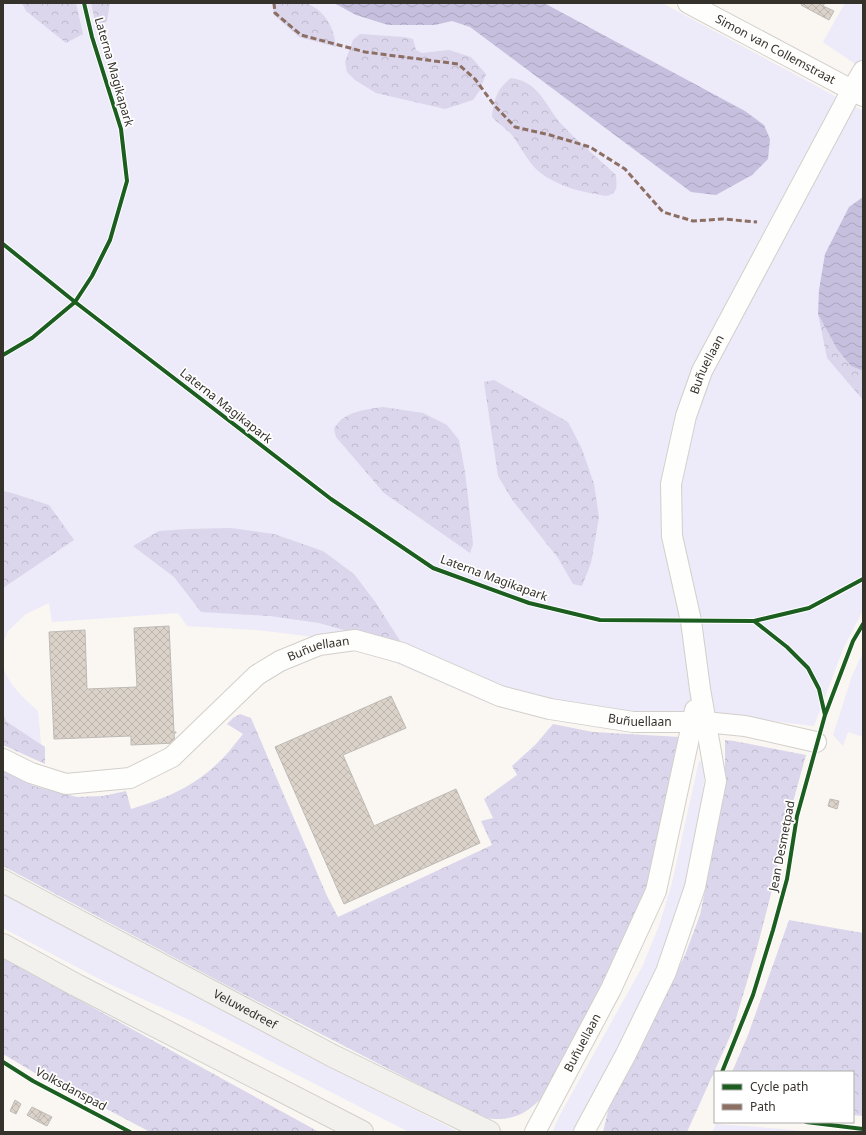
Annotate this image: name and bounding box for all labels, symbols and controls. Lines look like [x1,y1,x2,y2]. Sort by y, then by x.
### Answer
street label: Simon van Collemstraat [713,10,839,88]
street label: Laterna Magikapark [91,15,138,129]
street label: Buñuellaan [685,332,728,396]
street label: Laterna Magikapark [177,364,277,447]
street label: Laterna Magikapark [438,550,551,605]
street label: Buñuellaan [285,632,350,665]
street label: Buñuellaan [607,709,672,730]
street label: Jean Desmetpad [764,799,799,894]
street label: Veluwedreef [210,985,281,1033]
street label: Buñuellaan [559,1010,604,1075]
street label: Volksdanspad [33,1063,110,1114]
legend [714,1071,854,1123]
text: Cycle path [750,1078,808,1095]
text: Path [750,1098,776,1115]

